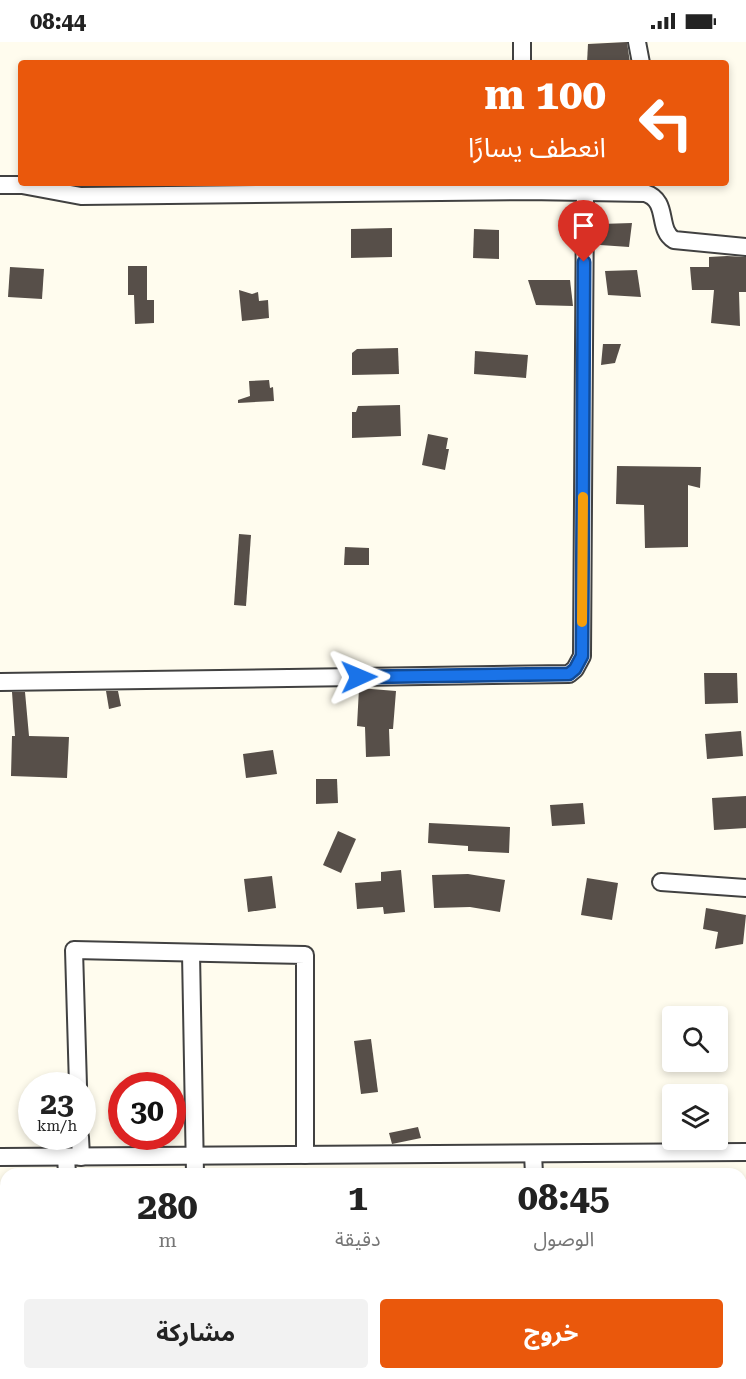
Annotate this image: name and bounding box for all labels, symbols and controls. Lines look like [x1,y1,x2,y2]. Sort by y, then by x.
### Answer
text: 08:44 [30,9,86,34]
text: 100 m [484,70,606,119]
icon: left [627,84,705,162]
text: انعطف يسارًا [468,132,606,164]
pin [558,200,609,262]
icon: arrive [567,209,600,242]
position arrow [327,645,391,709]
map controls [662,1006,728,1150]
button: search [662,1006,728,1072]
speed limit sign: 30 [108,1072,186,1150]
button: layers [662,1084,728,1150]
text: 23 [40,1086,74,1121]
text: km/h [37,1117,77,1135]
text: 1 [348,1177,368,1219]
text: 08:45 [518,1177,610,1219]
text: 280 [137,1186,198,1228]
text: دقيقة [335,1227,381,1251]
text: الوصول [533,1227,594,1251]
text: m [158,1228,177,1252]
button: مشاركة [24,1299,368,1368]
button: خروج [380,1299,723,1368]

